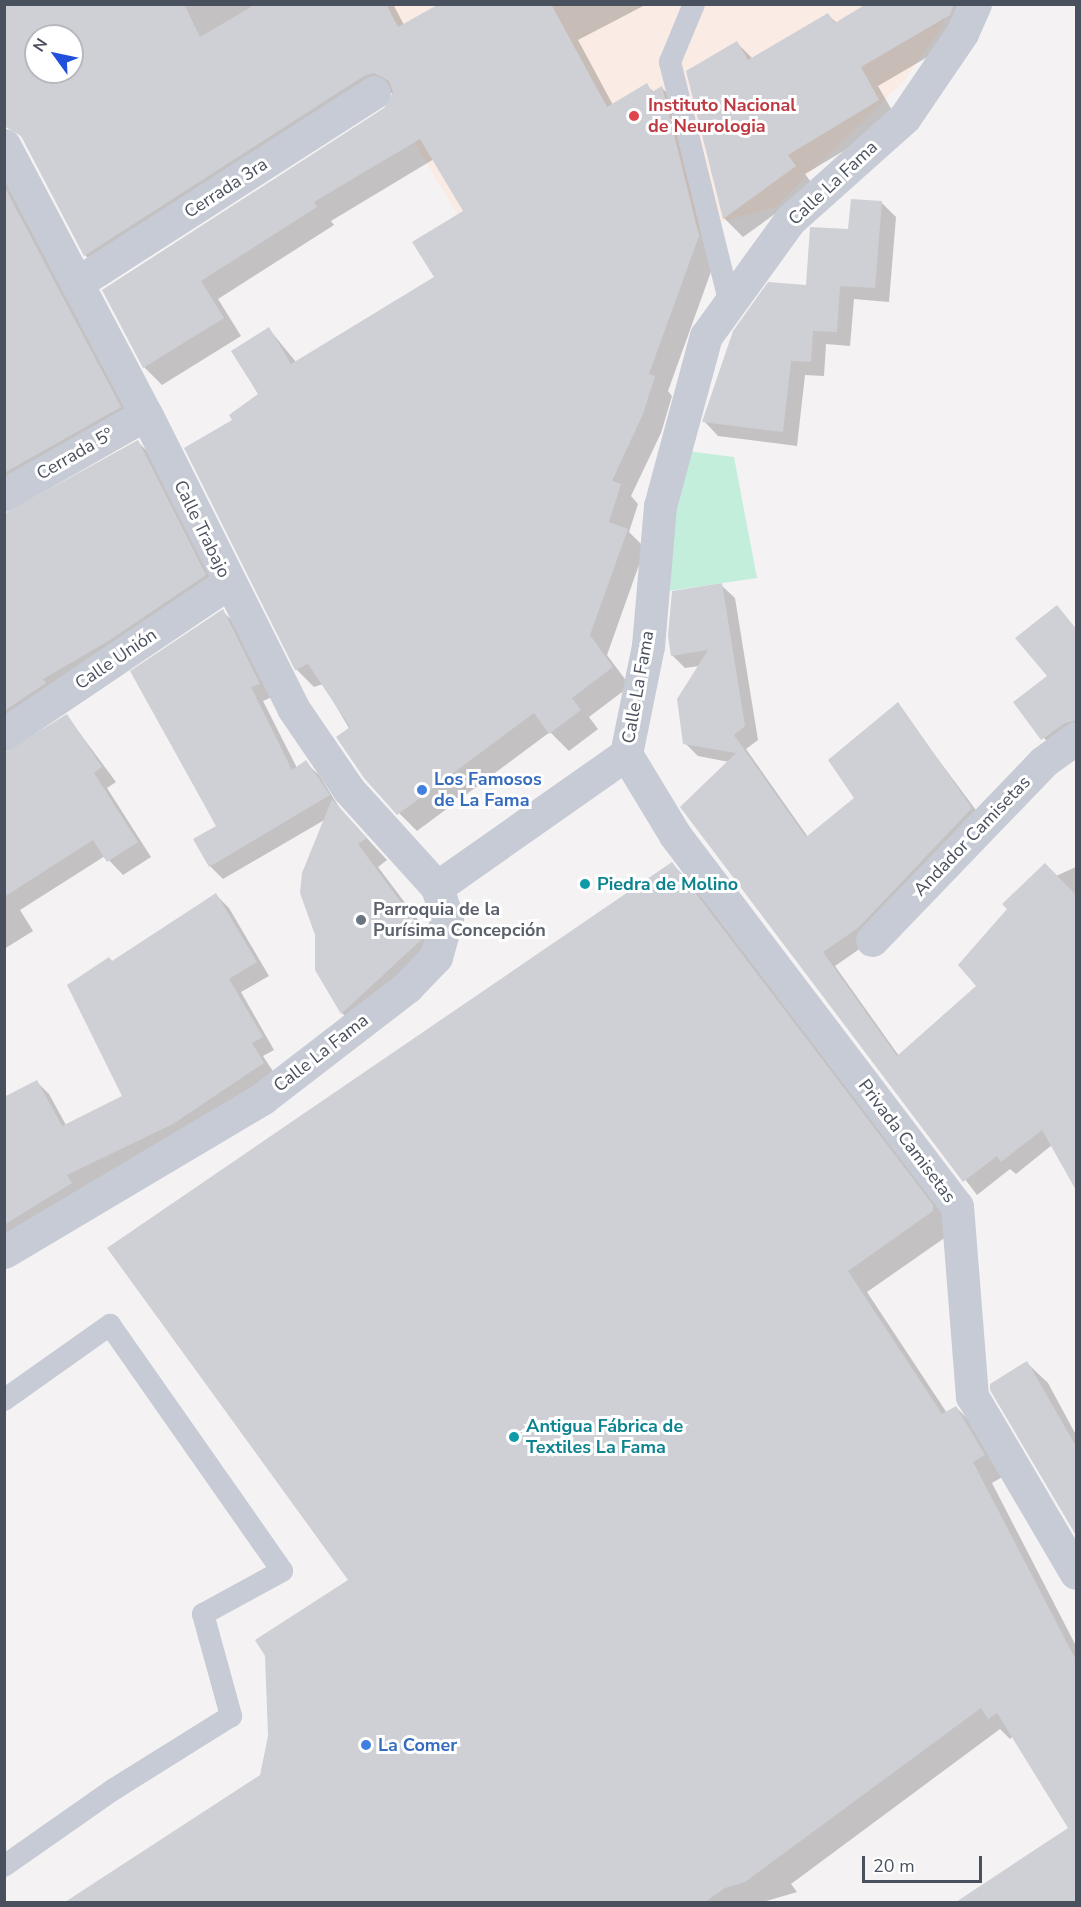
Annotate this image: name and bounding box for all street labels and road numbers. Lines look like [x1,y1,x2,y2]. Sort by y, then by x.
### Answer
street label: Calle La Fama [784,136,882,230]
street label: Cerrada 3ra [180,153,272,223]
street label: Cerrada 5º [33,423,117,485]
street label: Calle Trabajo [169,477,235,581]
street label: Calle Unión [71,624,161,694]
street label: Calle La Fama [617,629,659,745]
street label: Andador Camisetas [909,771,1035,901]
street label: Calle La Fama [269,1009,373,1097]
street label: Privada Camisetas [854,1075,960,1207]

